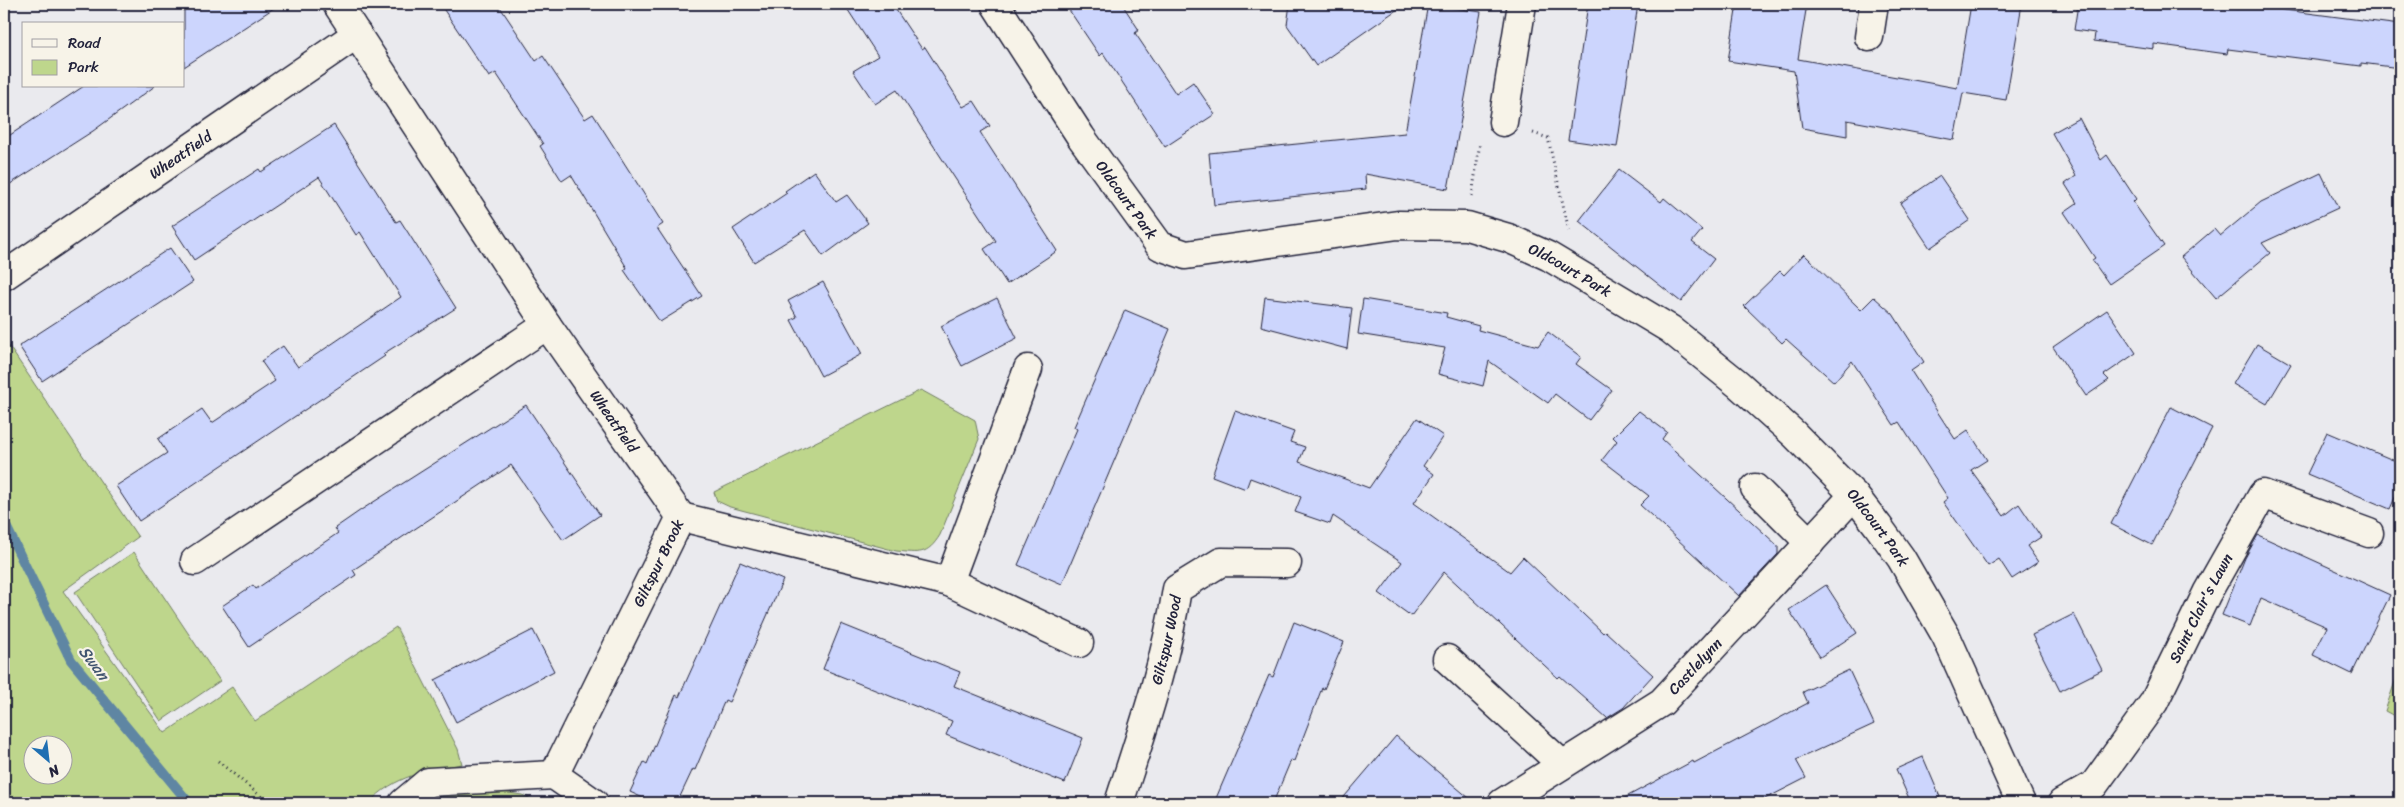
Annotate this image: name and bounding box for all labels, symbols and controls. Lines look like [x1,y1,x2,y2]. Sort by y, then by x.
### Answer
legend [22,22,185,88]
text: Road [68,30,101,56]
text: Park [68,54,99,80]
street label: Wheatfield [144,123,218,186]
street label: Oldcourt Park [1089,155,1165,246]
street label: Oldcourt Park [1524,236,1617,305]
street label: Wheatfield [583,384,646,459]
street label: Oldcourt Park [1841,482,1917,572]
street label: Giltspur Brook [626,514,691,612]
street label: Saint Clair's Lawn [2162,548,2240,668]
street label: Giltspur Wood [1144,592,1189,688]
street label: Castlelynn [1662,631,1729,701]
water label: Swan [71,639,118,689]
north arrow [22,734,72,784]
text: N [43,757,65,784]

